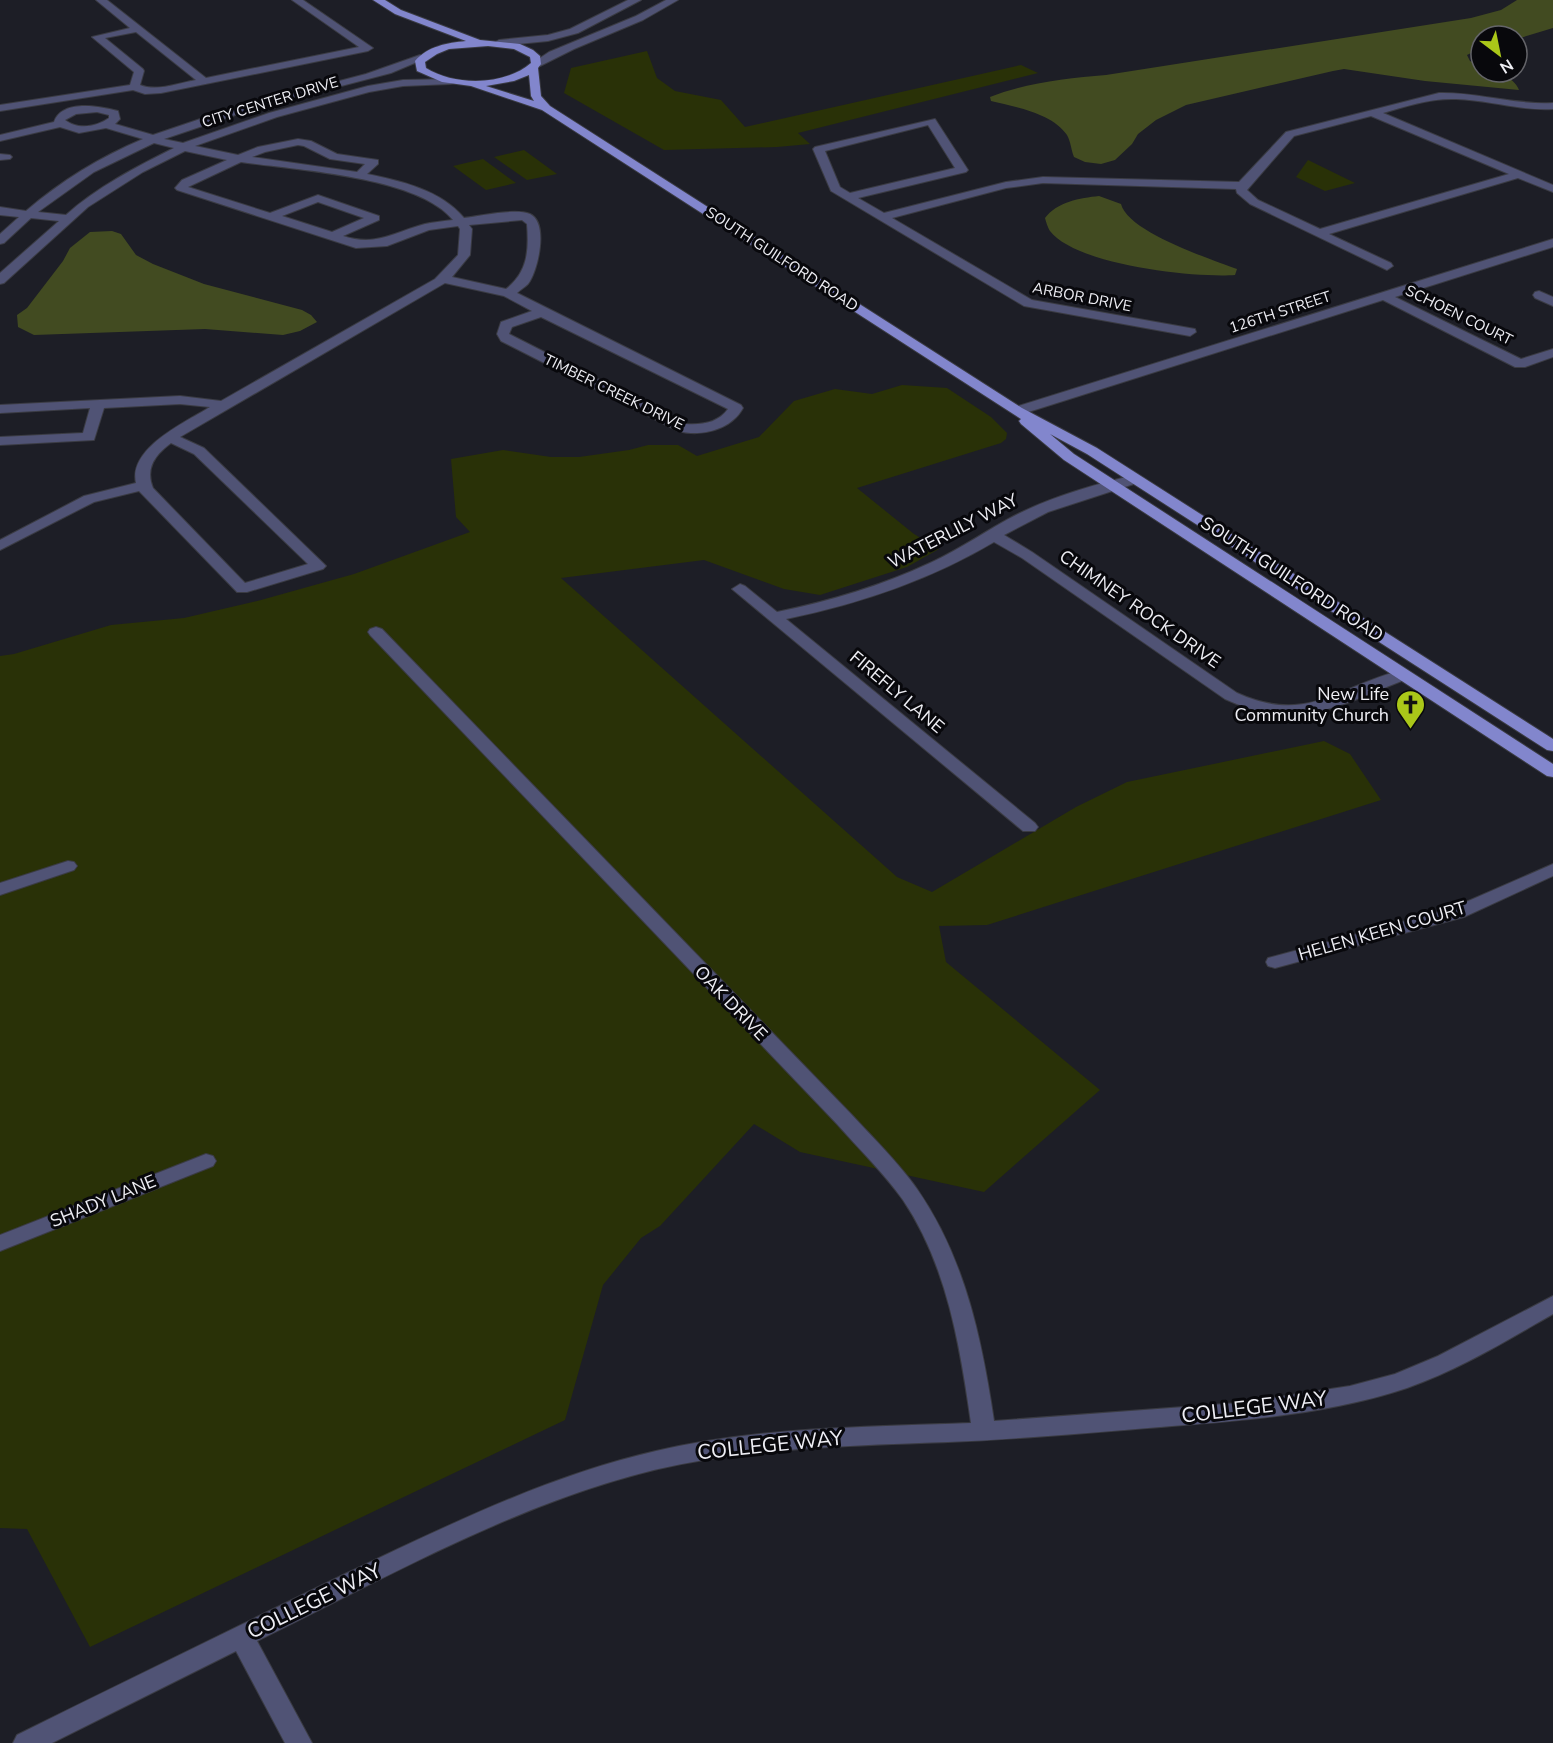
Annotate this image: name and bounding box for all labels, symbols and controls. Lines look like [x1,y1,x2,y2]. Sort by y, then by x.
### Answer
north arrow [1469,24,1529,84]
text: N [1496,53,1517,78]
street label: CITY CENTER DRIVE [199,72,341,132]
street label: SOUTH GUILFORD ROAD [702,202,862,316]
street label: ARBOR DRIVE [1031,278,1133,316]
street label: SCHOEN COURT [1402,280,1516,350]
street label: 126TH STREET [1227,286,1333,338]
street label: TIMBER CREEK DRIVE [541,349,687,435]
street label: WATERLILY WAY [884,488,1022,574]
street label: SOUTH GUILFORD ROAD [1196,511,1388,647]
street label: CHIMNEY ROCK DRIVE [1055,544,1225,674]
street label: FIREFLY LANE [845,645,949,739]
place label: New Life Community Church [1235,682,1389,727]
church icon: New Life Community Church [1394,688,1426,730]
street label: HELEN KEEN COURT [1295,895,1469,966]
street label: OAK DRIVE [689,960,773,1046]
street label: SHADY LANE [47,1169,159,1233]
street label: COLLEGE WAY [1180,1384,1329,1430]
street label: COLLEGE WAY [696,1423,845,1467]
street label: COLLEGE WAY [242,1556,386,1646]

